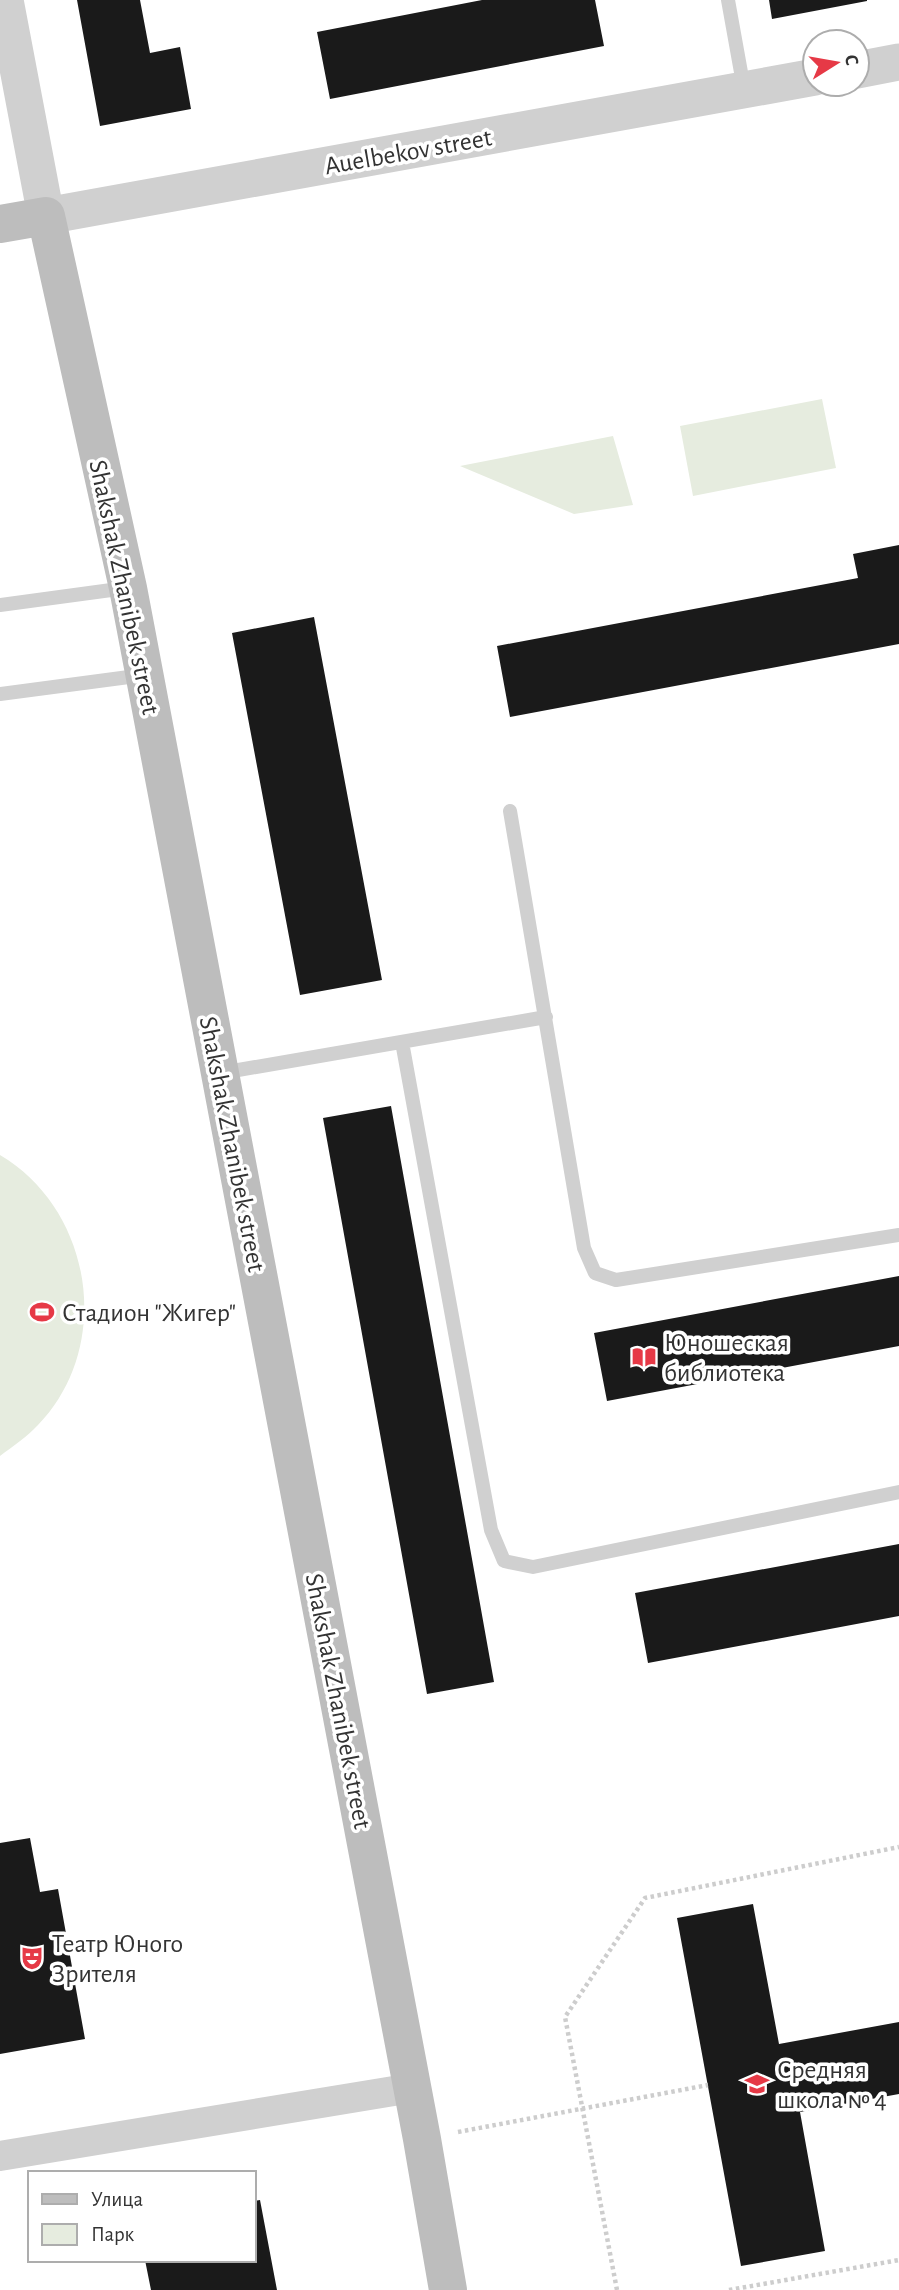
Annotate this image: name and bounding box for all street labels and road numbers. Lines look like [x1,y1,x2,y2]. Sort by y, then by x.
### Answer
street label: Auelbekov street [323,124,494,179]
street label: Shakshak Zhanibek street [84,458,164,717]
street label: Shakshak Zhanibek street [195,1014,270,1274]
street label: Shakshak Zhanibek street [301,1571,376,1831]

